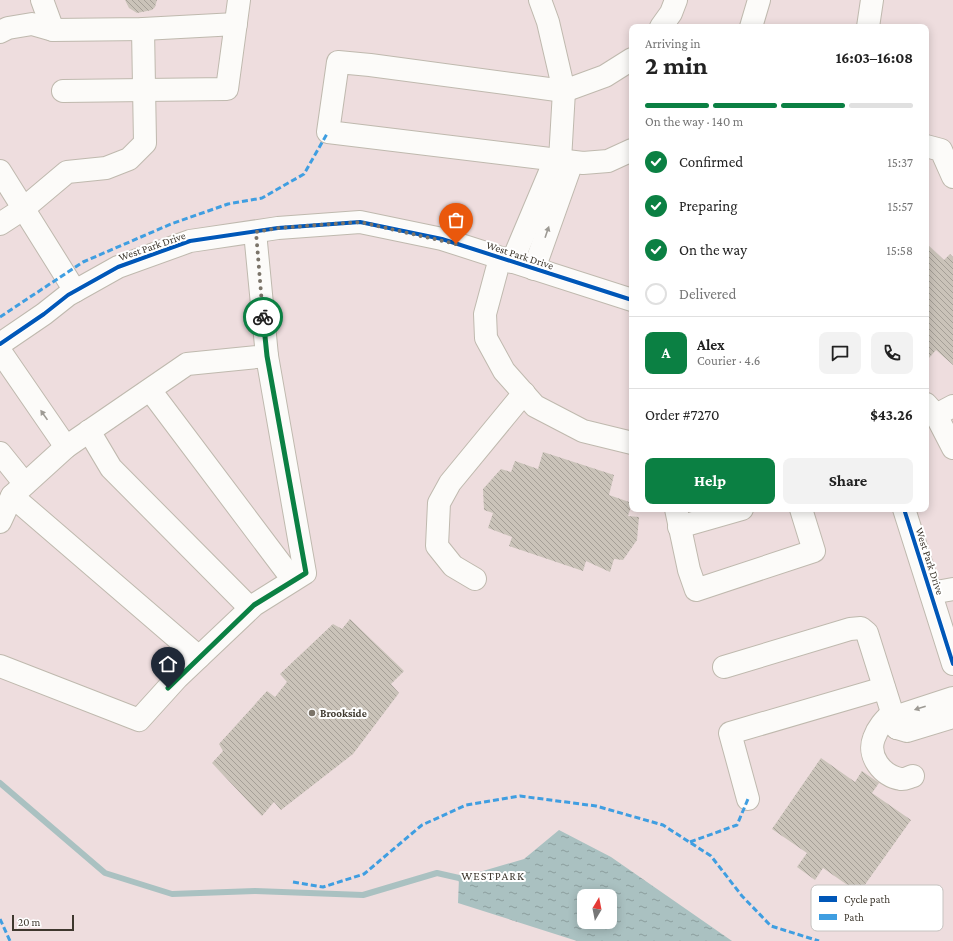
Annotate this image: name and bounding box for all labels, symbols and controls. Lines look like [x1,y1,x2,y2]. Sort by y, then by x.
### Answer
text: Arriving in [645,36,701,51]
text: 16:03–16:08 [836,50,913,66]
text: 2 min [645,51,708,80]
text: On the way · 140 m [645,114,743,129]
icon: check [645,151,667,173]
text: Confirmed [679,154,743,170]
text: 15:37 [888,155,913,170]
icon: check [645,195,667,217]
text: Preparing [679,198,738,214]
text: 15:57 [888,199,913,214]
pin [439,203,473,244]
icon: bag [445,209,467,231]
one-way arrow [545,226,551,238]
street label: West Park Drive [117,229,187,263]
street label: West Park Drive [485,238,555,272]
icon: check [645,239,667,261]
text: On the way [679,242,747,258]
text: 15:58 [886,243,913,258]
text: Delivered [679,286,736,302]
courier [243,297,283,337]
icon: bike [252,306,274,328]
button: chat [819,332,861,374]
button: phone [871,332,913,374]
text: Alex [697,337,725,353]
text: A [662,345,670,361]
text: Courier · 4.6 [697,353,760,368]
text: Order #7270 [645,407,719,423]
text: $43.26 [870,407,913,423]
one-way arrow [40,410,48,420]
button: Help [645,458,775,504]
button: Share [783,458,913,504]
street label: West Park Drive [913,526,947,596]
pin [151,647,185,688]
icon: home [157,653,179,675]
one-way arrow [914,706,926,712]
place label: Brookside [320,707,367,719]
marker: Brookside [307,708,317,718]
district label: WESTPARK [461,869,525,883]
legend [811,885,943,931]
north arrow [577,889,617,929]
map controls [577,889,617,929]
text: Cycle path [844,893,890,906]
text: Path [844,911,864,923]
scale bar [12,913,74,932]
text: 20 m [18,916,40,928]

